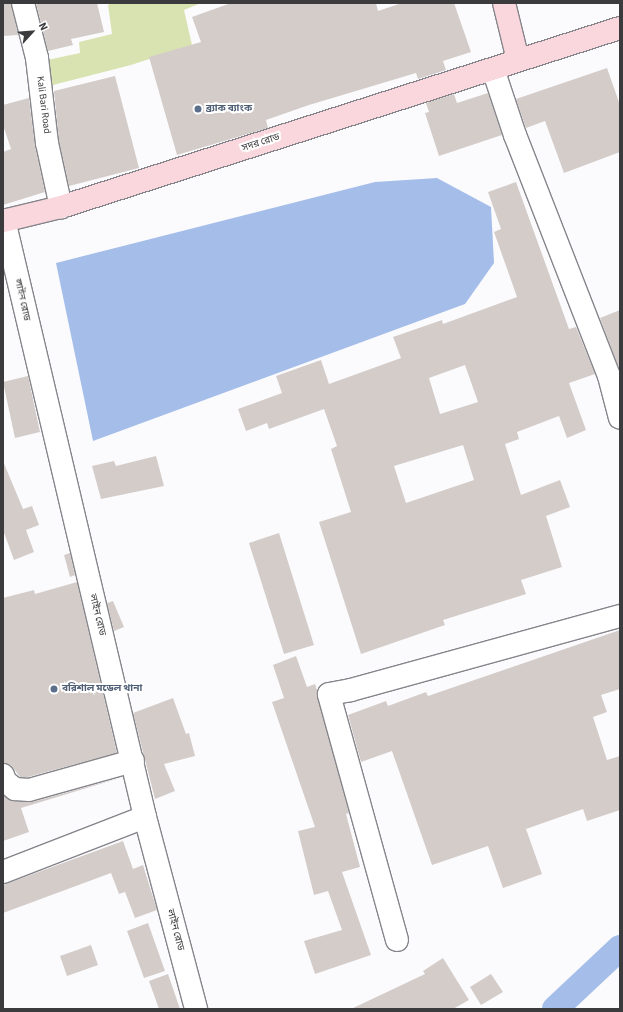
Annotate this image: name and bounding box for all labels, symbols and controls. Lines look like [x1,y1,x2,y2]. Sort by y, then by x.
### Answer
north arrow [12,12,52,52]
text: N [35,20,52,33]
street label: Kali Bari Road [34,75,52,135]
place label: ব্র্যাক ব্যাংক [206,103,252,115]
marker: ব্র্যাক ব্যাংক [193,104,203,114]
street label: সদর রোড [241,131,281,155]
street label: লাইন রোড [11,278,33,322]
street label: লাইন রোড [86,593,108,637]
place label: বরিশাল মডেল থানা [62,683,142,695]
marker: বরিশাল মডেল থানা [49,684,59,694]
street label: লাইন রোড [164,908,186,952]

